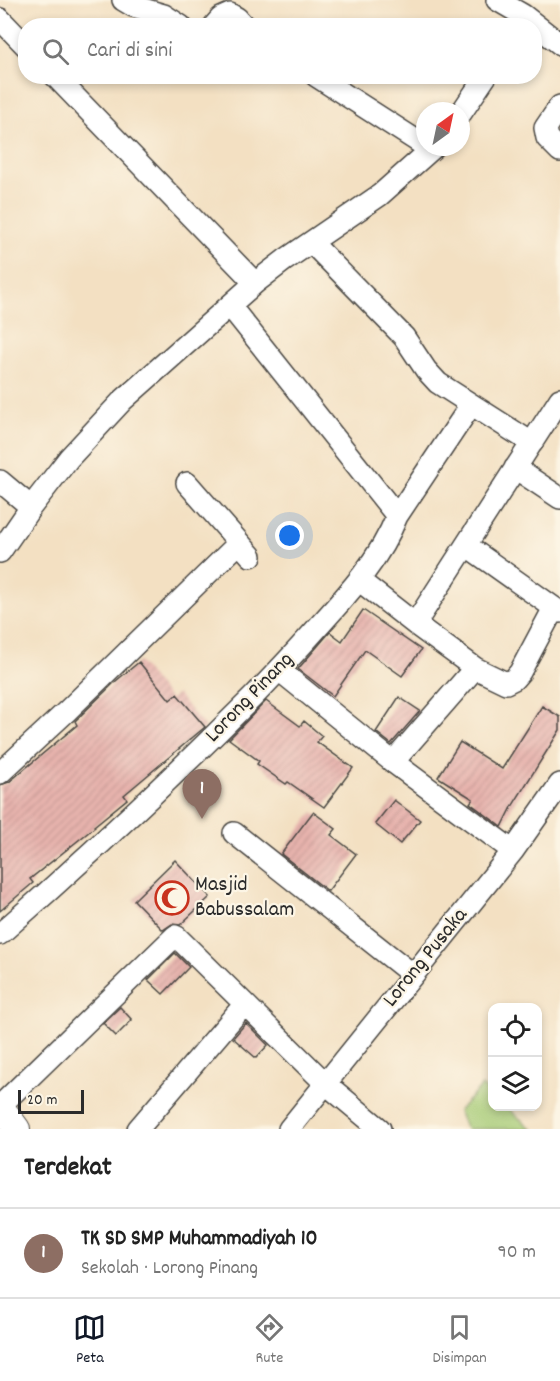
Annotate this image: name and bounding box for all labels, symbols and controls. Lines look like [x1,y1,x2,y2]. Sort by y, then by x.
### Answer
search box [18,18,542,84]
icon: search [39,35,72,68]
text: Cari di sini [87,36,172,67]
north arrow [416,102,470,156]
your location [275,521,304,550]
street label: Lorong Pinang [199,646,301,750]
pin: 1 [182,770,222,819]
place label: Masjid Babussalam [195,870,294,926]
mosque icon: Masjid Babussalam [154,880,190,916]
street label: Lorong Pusaka [376,901,476,1014]
map controls [488,1003,542,1111]
button: locate [488,1003,542,1057]
button: layers [488,1057,542,1111]
scale bar [18,1087,84,1114]
text: 20 m [27,1089,57,1112]
text: Terdekat [24,1150,112,1187]
text: TK SD SMP Muhammadiyah 10 [81,1224,318,1255]
text: 1 [41,1239,46,1267]
text: 90 m [498,1239,536,1267]
text: Sekolah · Lorong Pinang [81,1255,258,1283]
tab: Peta [73,1311,106,1370]
tab: Rute [253,1311,286,1370]
tab: Disimpan [433,1311,487,1370]

